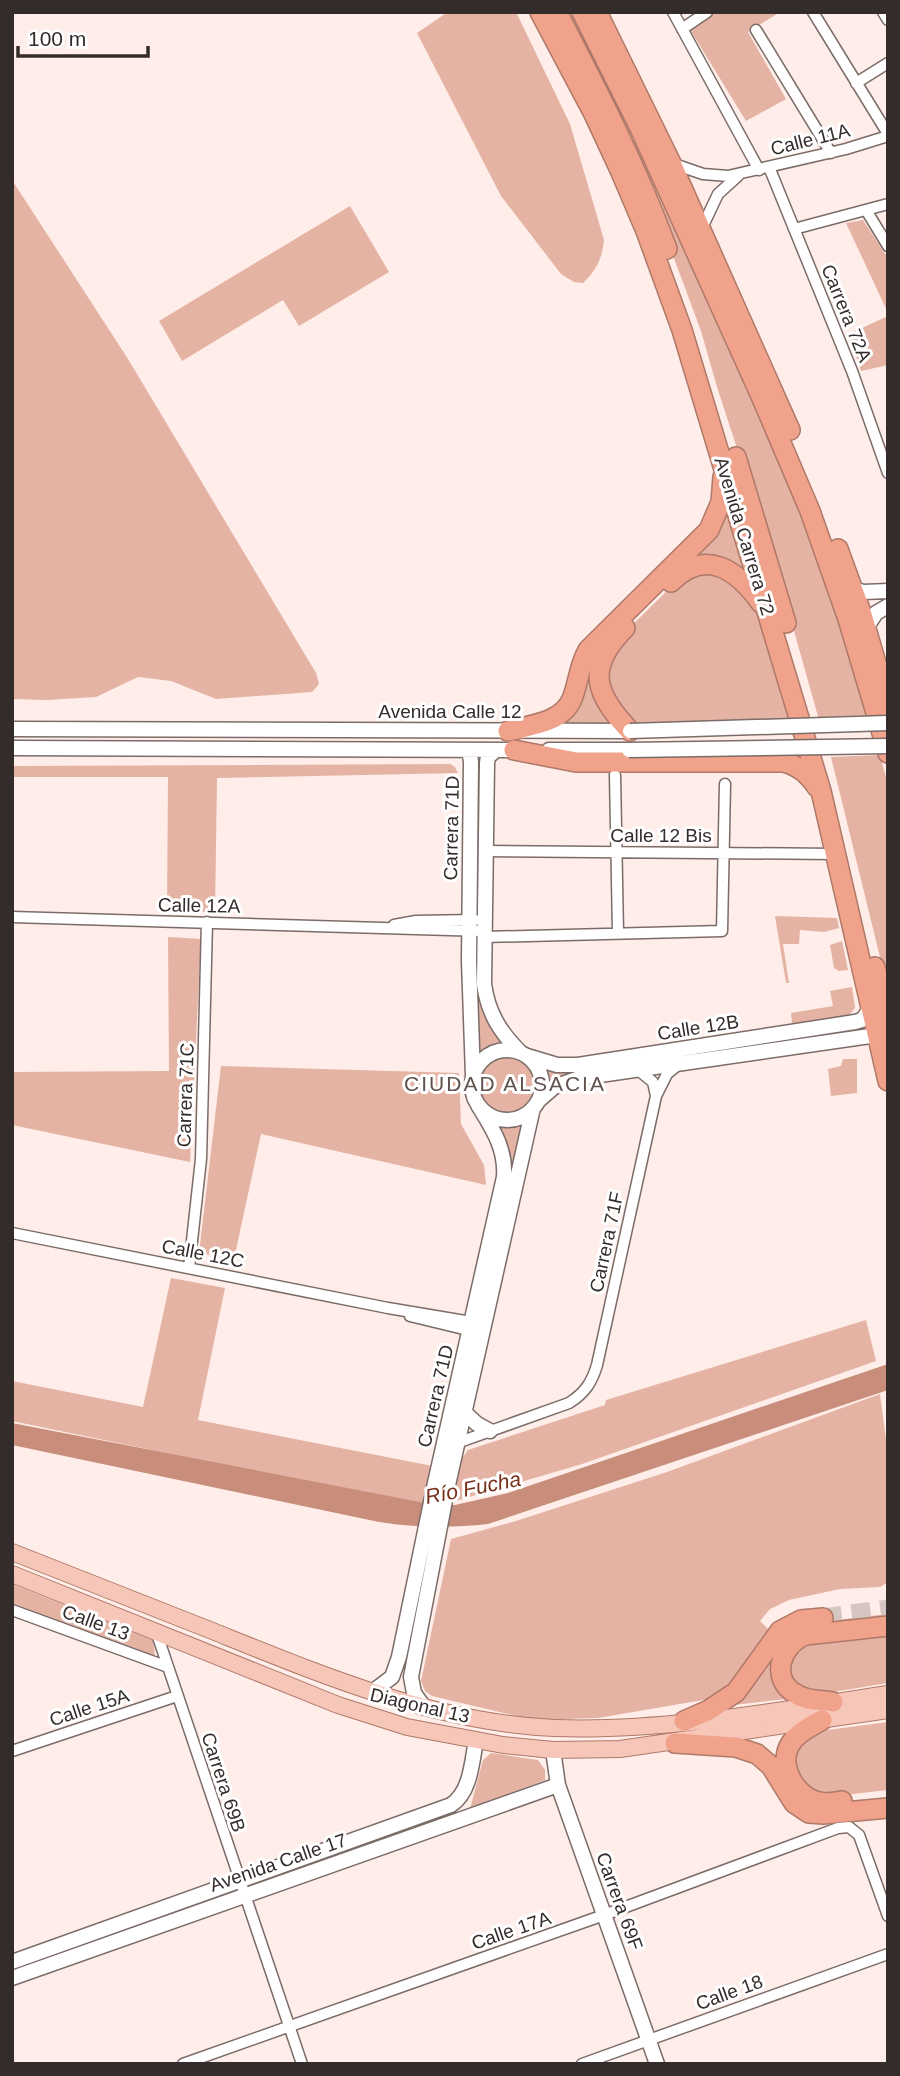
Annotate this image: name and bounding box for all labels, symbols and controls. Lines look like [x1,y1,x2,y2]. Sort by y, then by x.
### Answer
scale bar [18,14,147,58]
text: 100 m [28,27,86,50]
street label: Calle 11A [768,119,852,159]
street label: Carrera 72A [817,261,876,365]
street label: Avenida Carrera 72 [710,454,779,618]
street label: Avenida Calle 12 [378,701,522,722]
street label: Carrera 71D [440,776,463,880]
street label: Calle 12 Bis [610,825,712,846]
street label: Calle 12A [158,894,241,917]
street label: Calle 12B [656,1011,740,1044]
street label: Carrera 71C [173,1042,198,1148]
district label: CIUDAD ALSACIA [404,1072,606,1095]
street label: Carrera 71F [586,1190,627,1294]
street label: Calle 12C [160,1235,246,1272]
street label: Carrera 71D [413,1343,457,1449]
water label: Río Fucha [423,1467,523,1508]
street label: Calle 13 [59,1601,132,1644]
street label: Diagonal 13 [368,1684,472,1727]
street label: Calle 15A [47,1685,132,1730]
street label: Carrera 69B [198,1730,250,1835]
street label: Avenida Calle 17 [207,1829,349,1896]
street label: Carrera 69F [592,1849,647,1953]
street label: Calle 17A [469,1907,554,1954]
street label: Calle 18 [693,1971,766,2014]

